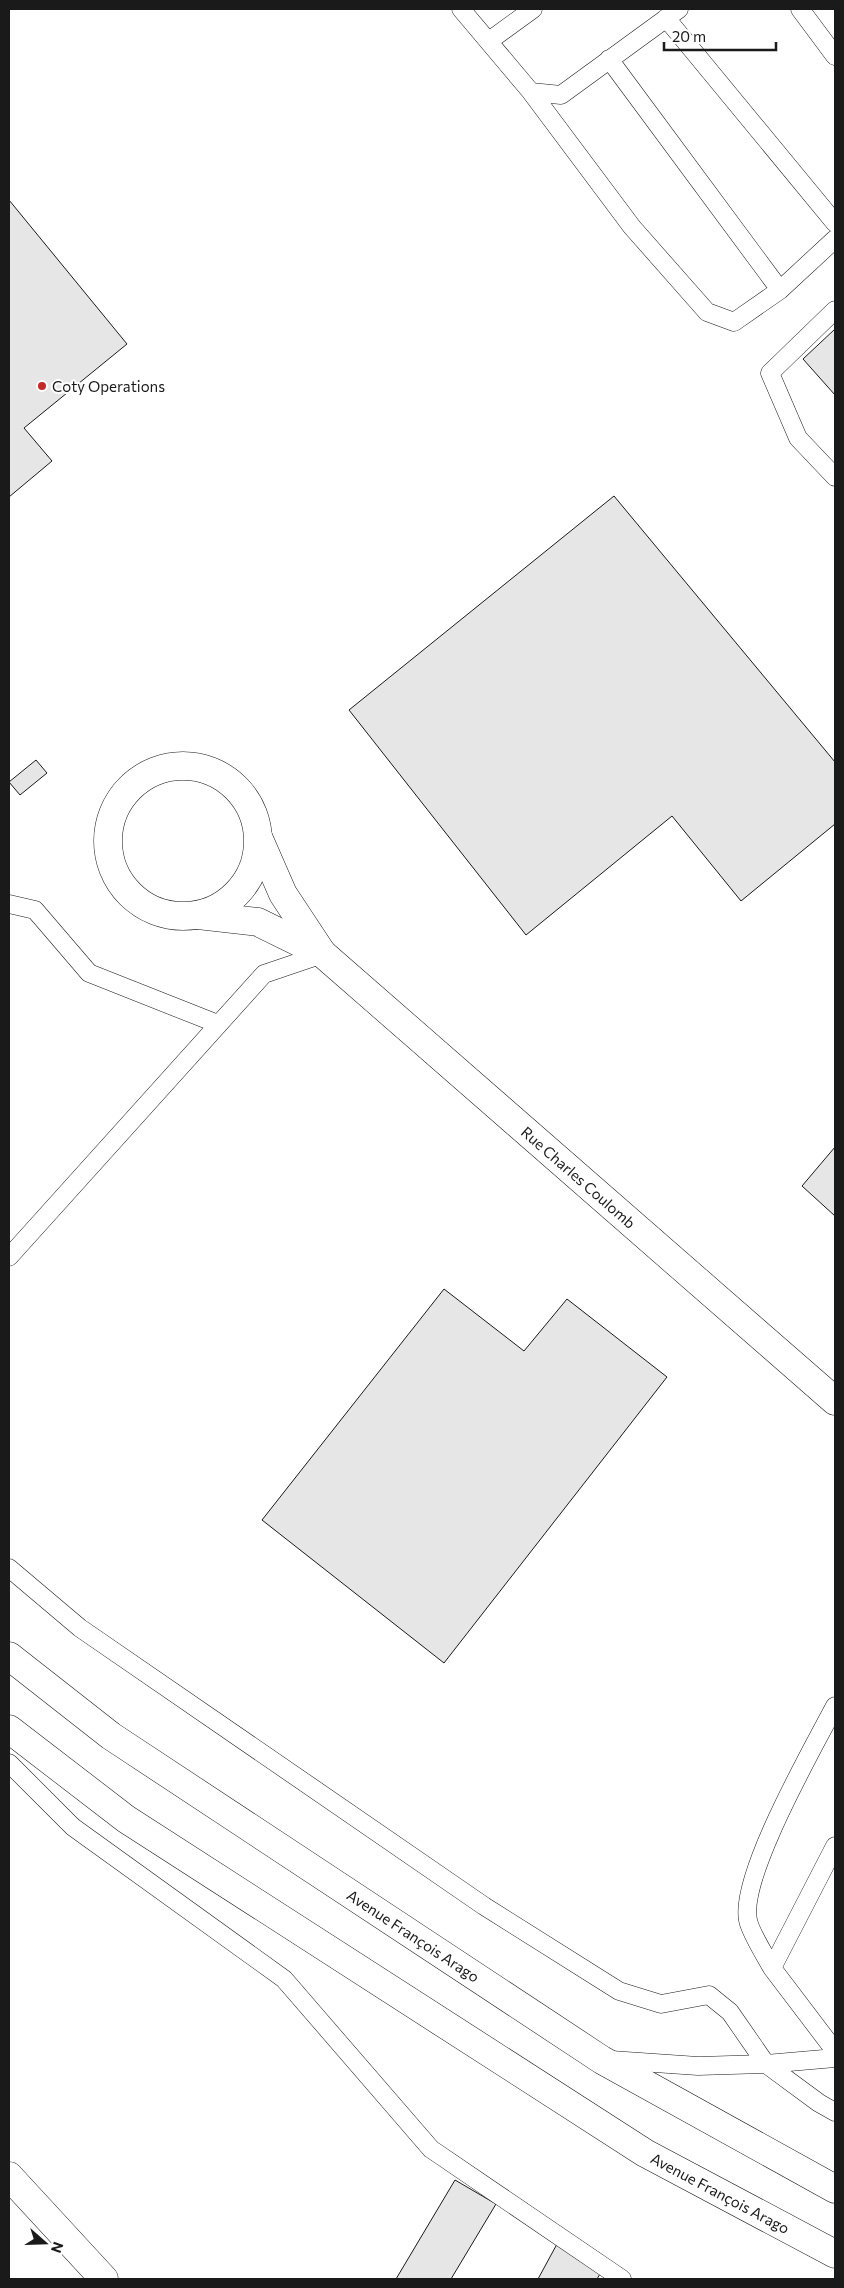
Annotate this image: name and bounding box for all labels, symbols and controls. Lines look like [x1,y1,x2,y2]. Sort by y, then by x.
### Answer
scale bar [664,20,776,52]
text: 20 m [672,27,706,45]
place label: Coty Operations [52,377,165,395]
marker: Coty Operations [36,380,48,392]
street label: Rue Charles Coulomb [518,1122,639,1232]
street label: Avenue François Arago [344,1885,483,1986]
street label: Avenue François Arago [648,2149,793,2237]
north arrow [20,2218,70,2268]
text: N [48,2240,67,2255]

